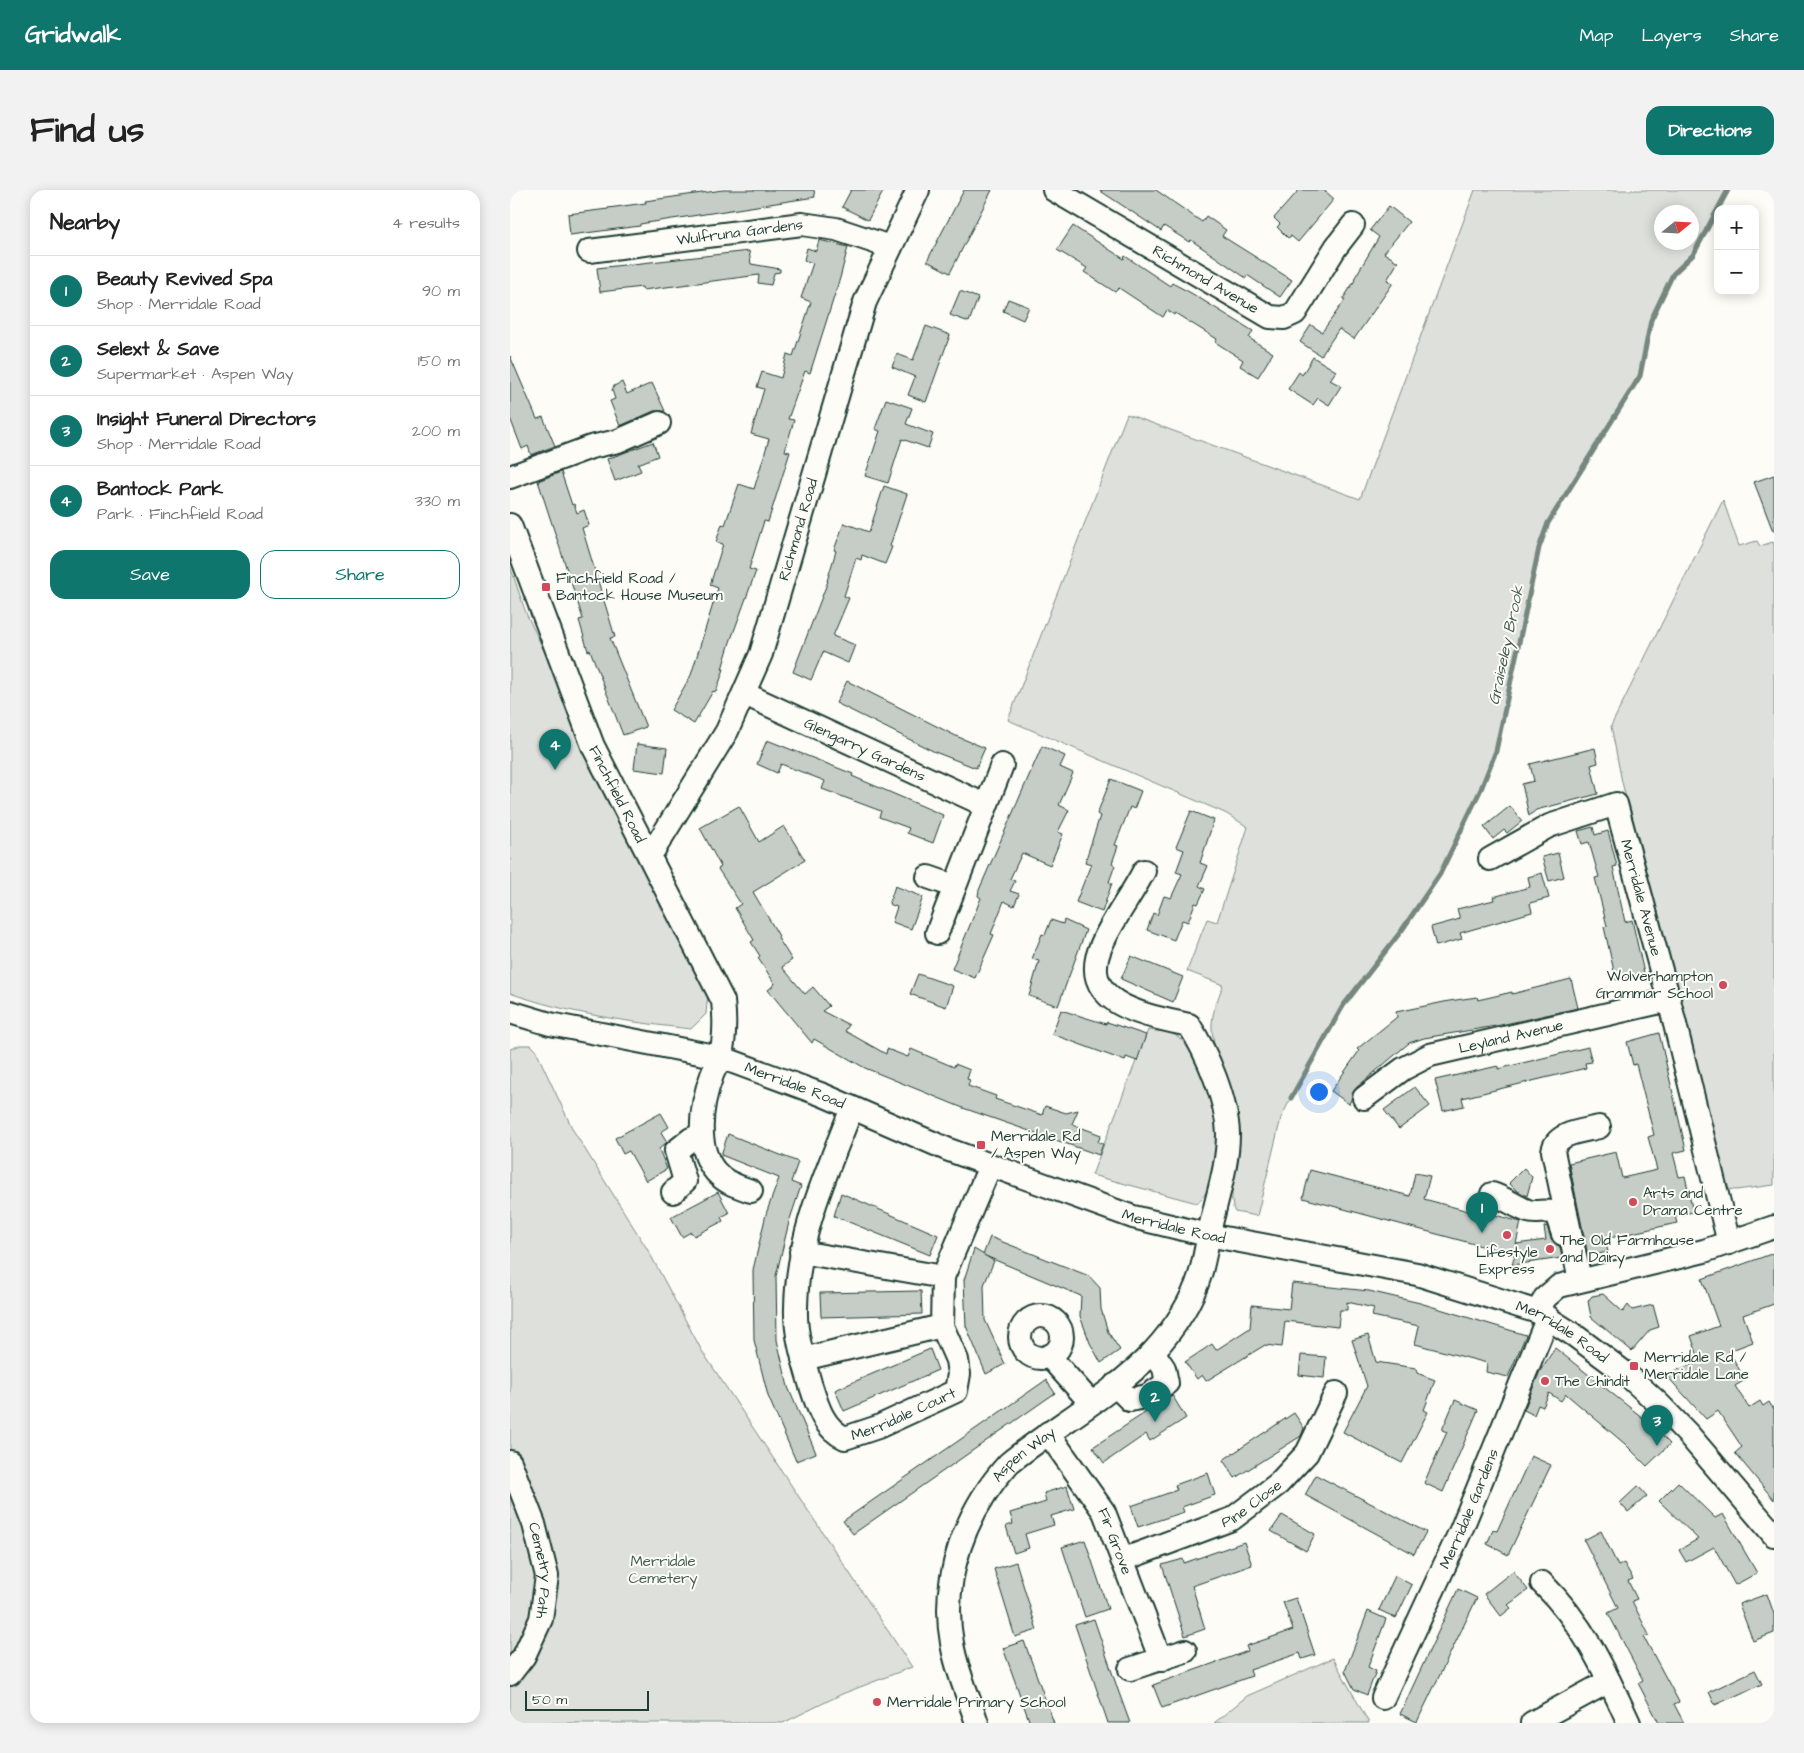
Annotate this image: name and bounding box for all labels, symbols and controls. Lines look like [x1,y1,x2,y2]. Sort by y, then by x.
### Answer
text: Gridwalk [25,18,121,52]
text: Map [1579,23,1613,48]
text: Layers [1641,23,1702,48]
text: Share [1730,23,1779,48]
text: Find us [30,106,144,155]
button: Directions [1646,106,1774,155]
north arrow [1654,205,1699,250]
map controls [1714,205,1759,295]
button: + [1714,205,1759,250]
text: Nearby [50,208,120,237]
text: 4 results [392,212,460,234]
street label: Wulfruna Gardens [675,213,805,250]
street label: Richmond Avenue [1149,240,1263,319]
button: − [1714,250,1759,295]
text: Beauty Revived Spa [97,266,272,293]
text: 1 [65,280,67,302]
text: 90 m [422,280,460,302]
text: Shop · Merridale Road [97,293,261,315]
text: Selext & Save [97,336,219,363]
text: 2 [61,350,71,372]
text: 150 m [418,350,460,372]
text: Supermarket · Aspen Way [97,363,293,385]
text: Insight Funeral Directors [97,406,316,433]
text: 3 [62,420,70,442]
text: 200 m [412,420,460,442]
text: Shop · Merridale Road [97,433,261,455]
street label: Richmond Road [773,475,823,583]
text: Bantock Park [97,476,223,503]
text: 4 [61,490,71,512]
text: 330 m [415,490,460,512]
text: Park · Finchfield Road [97,503,263,525]
button: Save [50,550,250,599]
button: Share [260,550,460,599]
place label: Finchfield Road / Bantock House Museum [556,568,723,606]
marker: Finchfield Road / Bantock House Museum [540,581,552,593]
water label: Graiseley Brook [1483,582,1531,707]
street label: Glengarry Gardens [801,712,929,787]
pin: 4 [539,729,571,770]
street label: Finchfield Road [584,742,651,847]
street label: Merridale Avenue [1615,837,1667,958]
place label: Wolverhampton Grammar School [1596,966,1713,1004]
marker: Wolverhampton Grammar School [1717,979,1729,991]
street label: Leyland Avenue [1457,1014,1565,1059]
street label: Merridale Road [742,1057,849,1114]
your location [1306,1079,1332,1105]
place label: Merridale Rd / Aspen Way [991,1126,1081,1165]
marker: Merridale Rd / Aspen Way [975,1139,987,1151]
place label: Arts and Drama Centre [1643,1183,1743,1221]
pin: 1 [1466,1192,1498,1233]
marker: Arts and Drama Centre [1627,1196,1639,1208]
street label: Merridale Road [1119,1203,1228,1249]
marker: Lifestyle Express [1501,1229,1513,1241]
place label: The Old Farmhouse and Dairy [1560,1230,1694,1269]
place label: Lifestyle Express [1476,1242,1538,1280]
marker: The Old Farmhouse and Dairy [1544,1243,1556,1255]
street label: Merridale Road [1513,1295,1613,1368]
place label: Merridale Rd / Merridale Lane [1644,1347,1749,1385]
marker: Merridale Rd / Merridale Lane [1628,1360,1640,1372]
place label: The Chindit [1555,1371,1630,1392]
marker: The Chindit [1539,1375,1551,1387]
pin: 2 [1139,1381,1171,1422]
street label: Merridale Court [848,1382,959,1446]
pin: 3 [1641,1405,1673,1446]
street label: Aspen Way [987,1422,1060,1486]
street label: Merridale Gardens [1434,1445,1504,1572]
street label: Pine Close [1218,1474,1286,1533]
street label: Fir Grove [1093,1505,1138,1578]
street label: Cemetry Path [523,1520,558,1620]
park label: Merridale Cemetery [628,1551,698,1590]
scale bar [525,1688,649,1711]
text: 50 m [532,1690,567,1710]
place label: Merridale Primary School [887,1692,1066,1714]
marker: Merridale Primary School [871,1696,883,1708]

